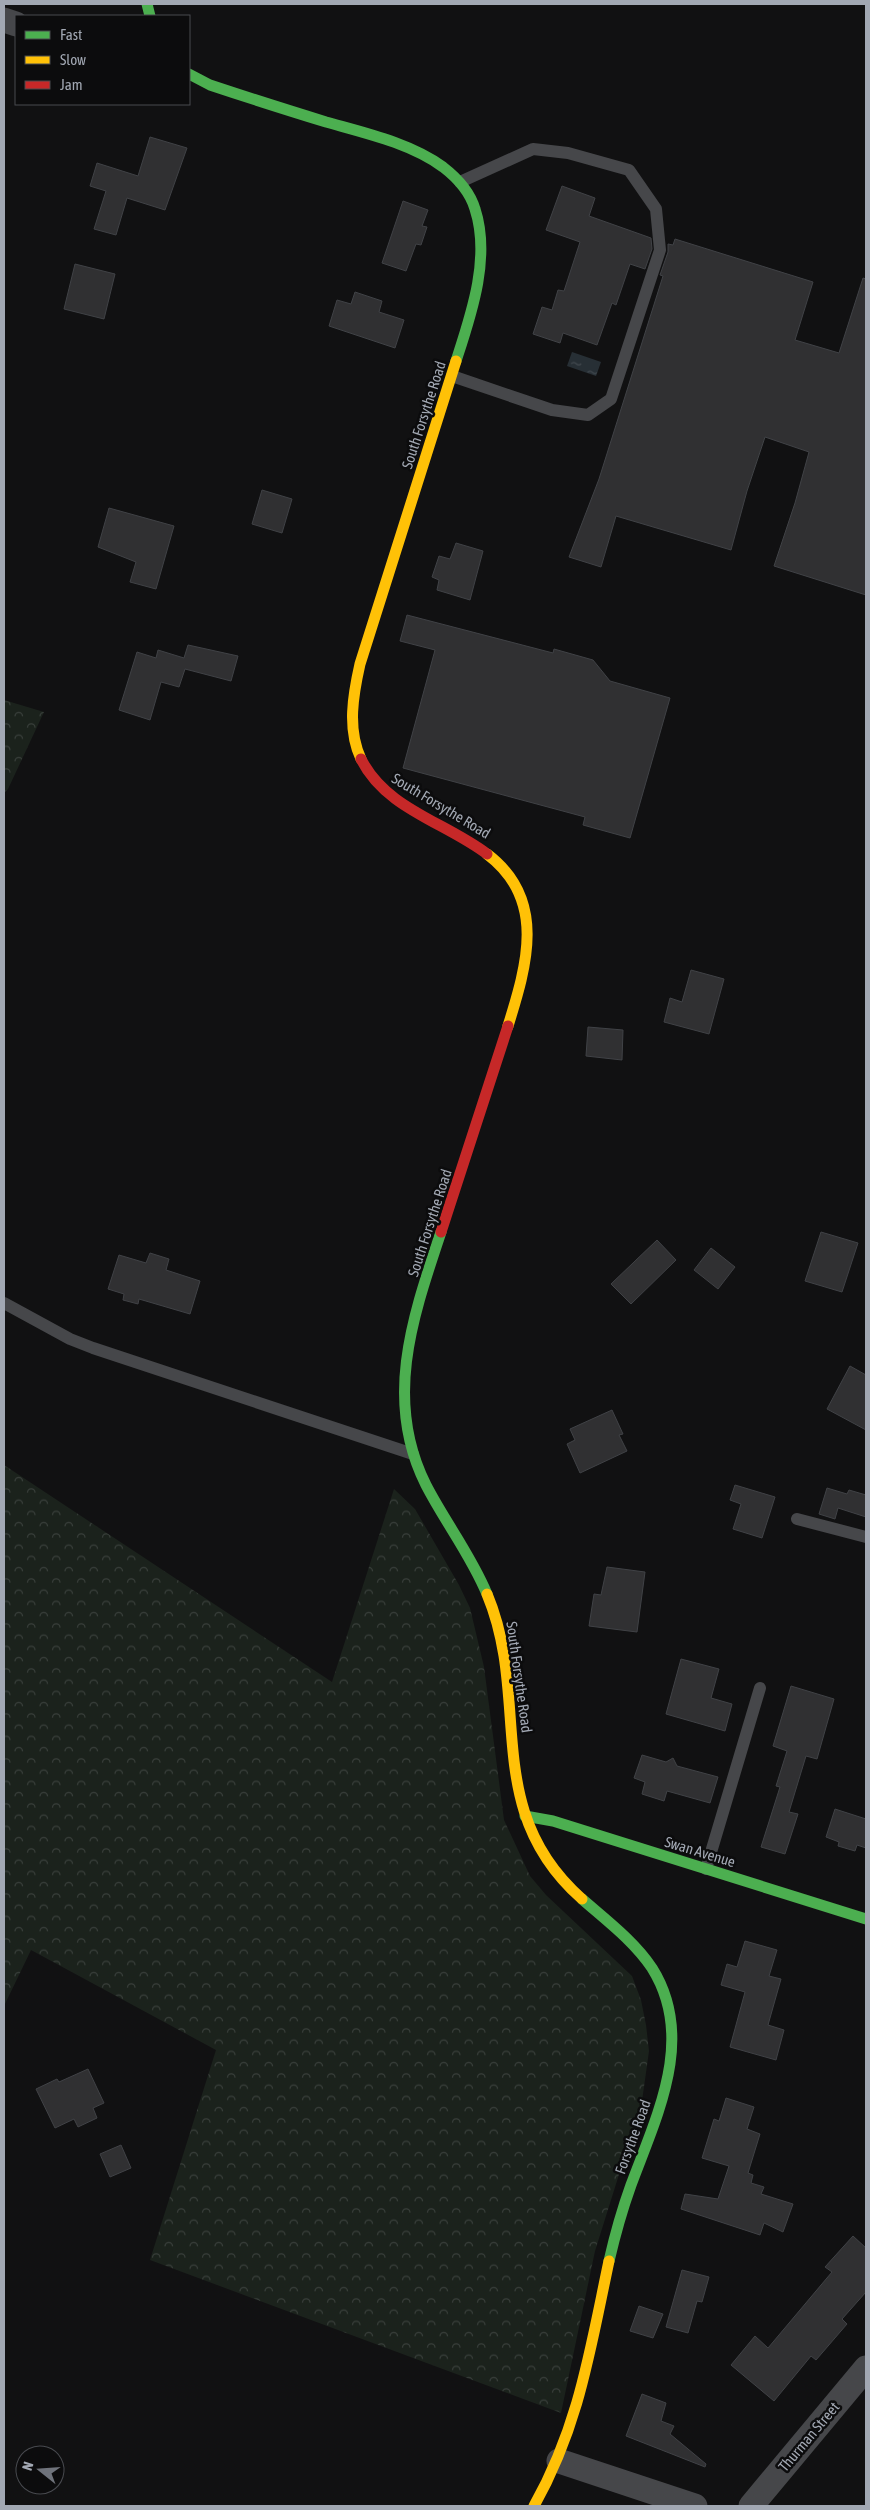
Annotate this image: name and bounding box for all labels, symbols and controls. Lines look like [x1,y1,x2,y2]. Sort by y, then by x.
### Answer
legend [15,15,190,105]
text: Fast [60,26,82,43]
text: Slow [60,51,86,68]
text: Jam [60,76,83,93]
street label: South Forsythe Road [398,359,449,471]
street label: South Forsythe Road [389,769,494,842]
street label: South Forsythe Road [404,1167,455,1279]
street label: South Forsythe Road [503,1620,536,1734]
street label: Swan Avenue [663,1833,738,1870]
street label: Forsythe Road [611,2097,654,2176]
street label: Thurman Street [775,2399,843,2475]
north arrow [15,2445,65,2495]
text: N [19,2460,36,2472]

